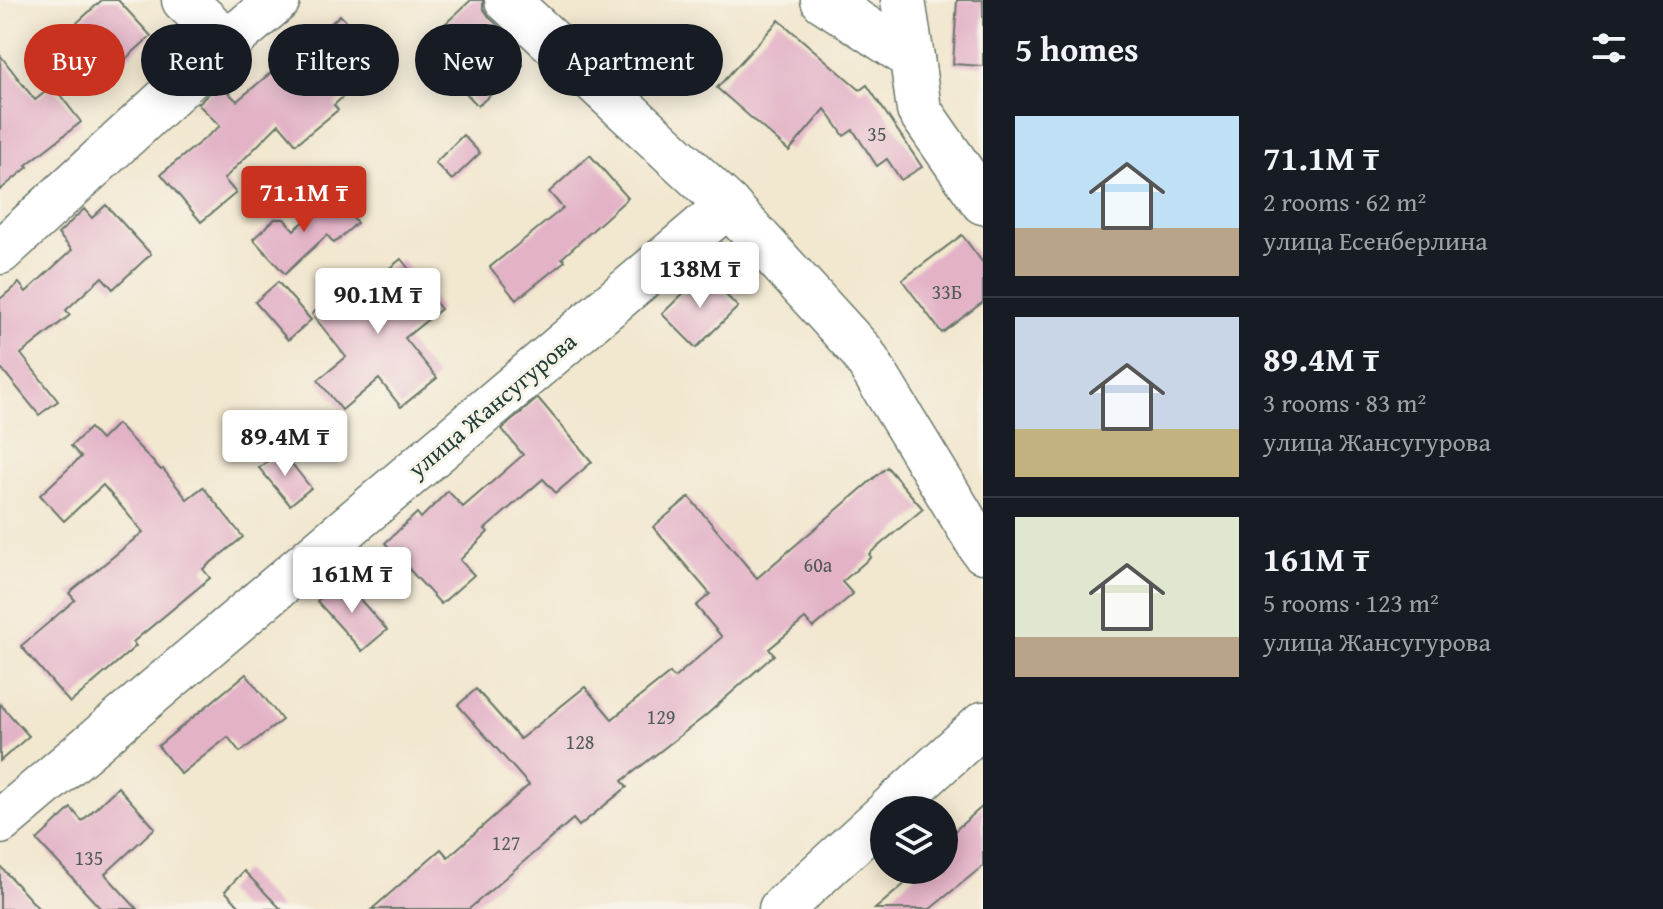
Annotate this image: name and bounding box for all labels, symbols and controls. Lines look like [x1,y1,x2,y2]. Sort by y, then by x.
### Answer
chip: Buy [24,24,125,96]
chip: Rent [141,24,252,96]
chip: Filters [268,24,399,96]
chip: New [415,24,522,96]
chip: Apartment [538,24,723,96]
text: 5 homes [1015,24,1139,73]
icon: filters [1587,26,1631,70]
house number: 35 [867,119,887,148]
text: 71.1M ₸ [1263,133,1380,182]
icon: home [1079,148,1175,244]
pin: 71.1M ₸ [230,166,378,234]
text: 71.1M ₸ [259,172,349,211]
text: 2 rooms · 62 m² [1263,182,1426,221]
text: улица Есенберлина [1263,221,1488,260]
pin: 138M ₸ [635,242,765,310]
text: 138M ₸ [659,248,741,287]
pin: 90.1M ₸ [304,268,452,336]
text: 90.1M ₸ [333,274,423,313]
house number: 33Б [932,277,962,306]
street label: улица Жансугурова [399,324,584,487]
text: 89.4M ₸ [1263,334,1380,383]
icon: home [1079,349,1175,445]
text: 3 rooms · 83 m² [1263,383,1426,422]
pin: 89.4M ₸ [211,410,359,478]
text: 89.4M ₸ [240,416,330,455]
text: улица Жансугурова [1263,422,1491,461]
text: 161M ₸ [1263,534,1370,583]
pin: 161M ₸ [287,547,417,615]
icon: home [1079,549,1175,645]
house number: 60а [804,550,833,579]
text: 161M ₸ [311,553,393,592]
text: 5 rooms · 123 m² [1263,583,1439,622]
text: улица Жансугурова [1263,622,1491,661]
house number: 129 [647,702,675,731]
house number: 128 [566,727,594,756]
map controls [870,796,958,884]
button: layers [870,796,958,884]
house number: 127 [492,828,520,857]
house number: 135 [75,843,103,872]

